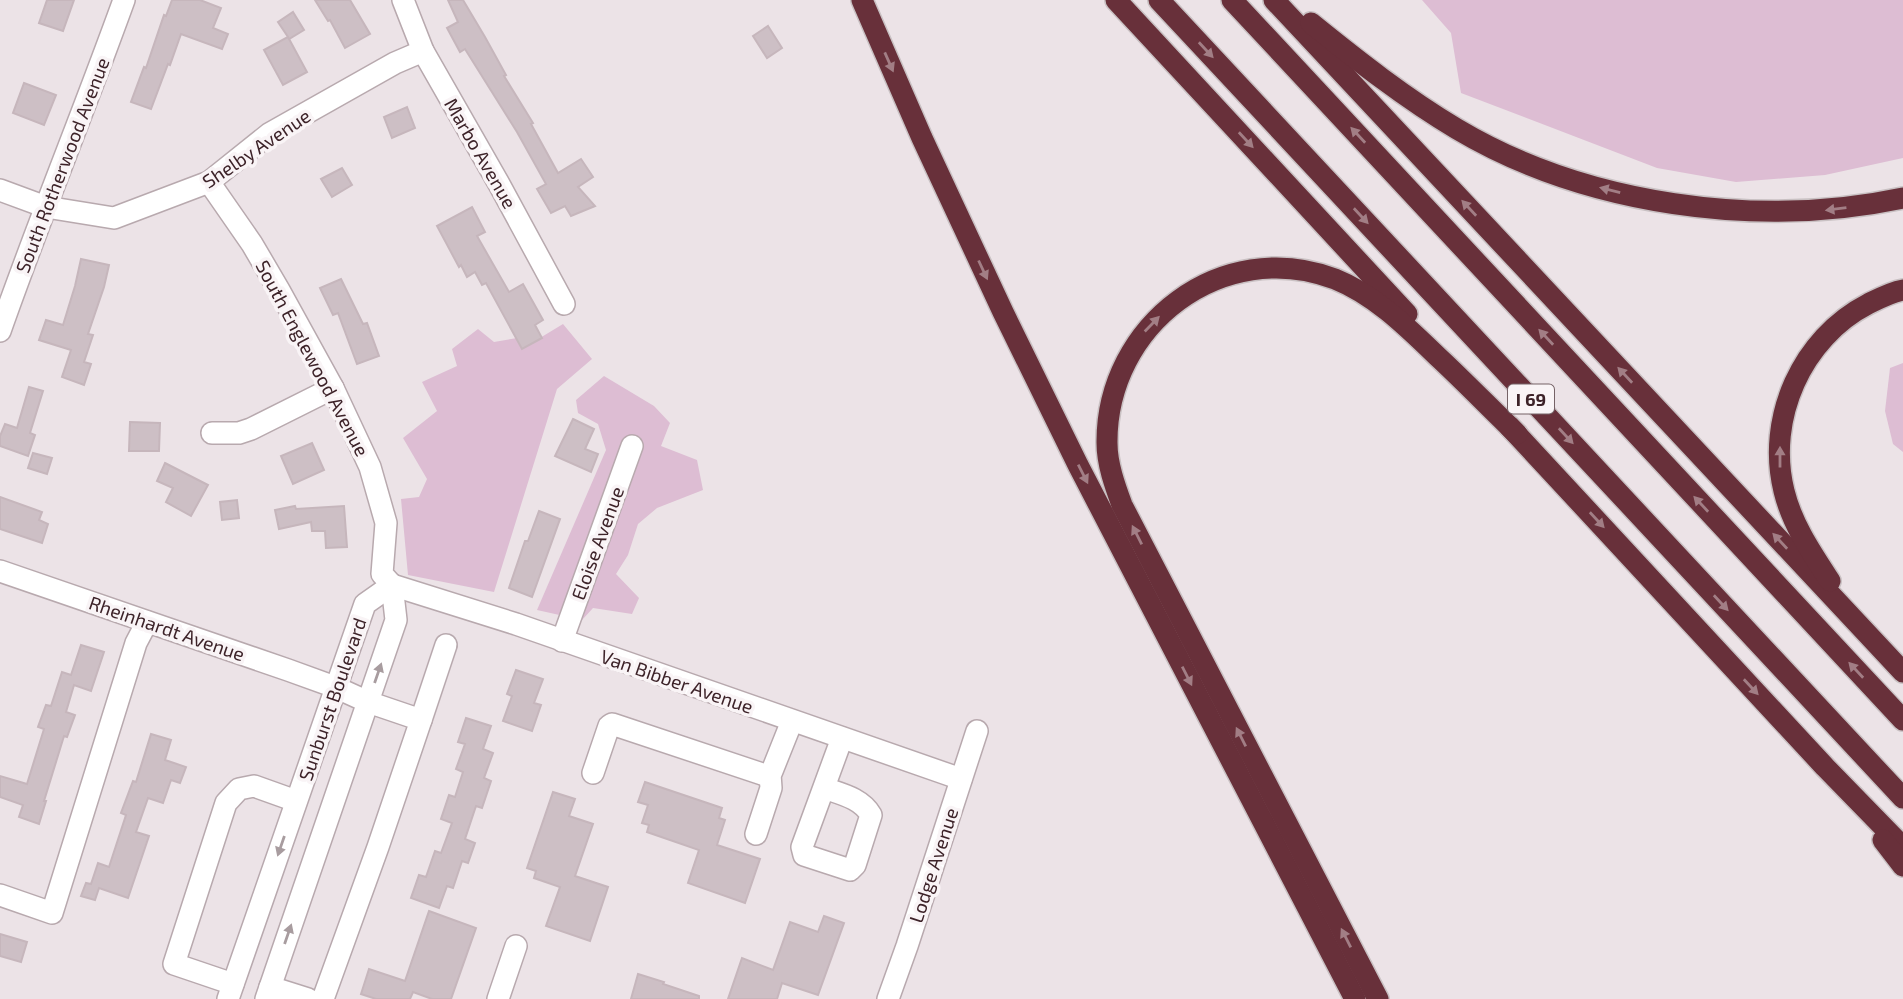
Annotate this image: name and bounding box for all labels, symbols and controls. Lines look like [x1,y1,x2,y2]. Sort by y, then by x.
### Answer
one-way arrow [1198,41,1214,59]
one-way arrow [884,52,895,73]
street label: South Rotherwood Avenue [10,54,114,276]
street label: Marbo Avenue [440,94,522,212]
street label: Shelby Avenue [198,103,314,193]
one-way arrow [1350,127,1366,144]
one-way arrow [1238,131,1254,149]
one-way arrow [1599,184,1621,195]
one-way arrow [1462,200,1478,217]
one-way arrow [1825,204,1847,215]
one-way arrow [1353,207,1369,225]
street label: South Englewood Avenue [252,256,374,460]
one-way arrow [977,260,989,280]
one-way arrow [1144,316,1160,333]
one-way arrow [1538,329,1555,346]
one-way arrow [1617,367,1633,384]
road number: I 69 [1508,384,1554,414]
one-way arrow [1558,428,1575,445]
one-way arrow [1774,446,1786,468]
one-way arrow [1077,464,1088,484]
street label: Eloise Avenue [566,483,628,603]
one-way arrow [1694,496,1710,513]
one-way arrow [1588,511,1604,528]
one-way arrow [1131,525,1142,545]
one-way arrow [1772,533,1788,550]
street label: Rheinhardt Avenue [86,591,248,665]
one-way arrow [1713,594,1729,611]
street label: Sunburst Boulevard [293,614,371,784]
street label: Van Bibber Avenue [598,644,756,718]
one-way arrow [373,662,384,683]
one-way arrow [1849,662,1865,679]
one-way arrow [1182,666,1193,686]
one-way arrow [1743,678,1759,696]
one-way arrow [1236,726,1248,746]
street label: Lodge Avenue [904,805,962,925]
one-way arrow [275,835,286,856]
one-way arrow [283,924,294,945]
one-way arrow [1341,928,1353,948]

